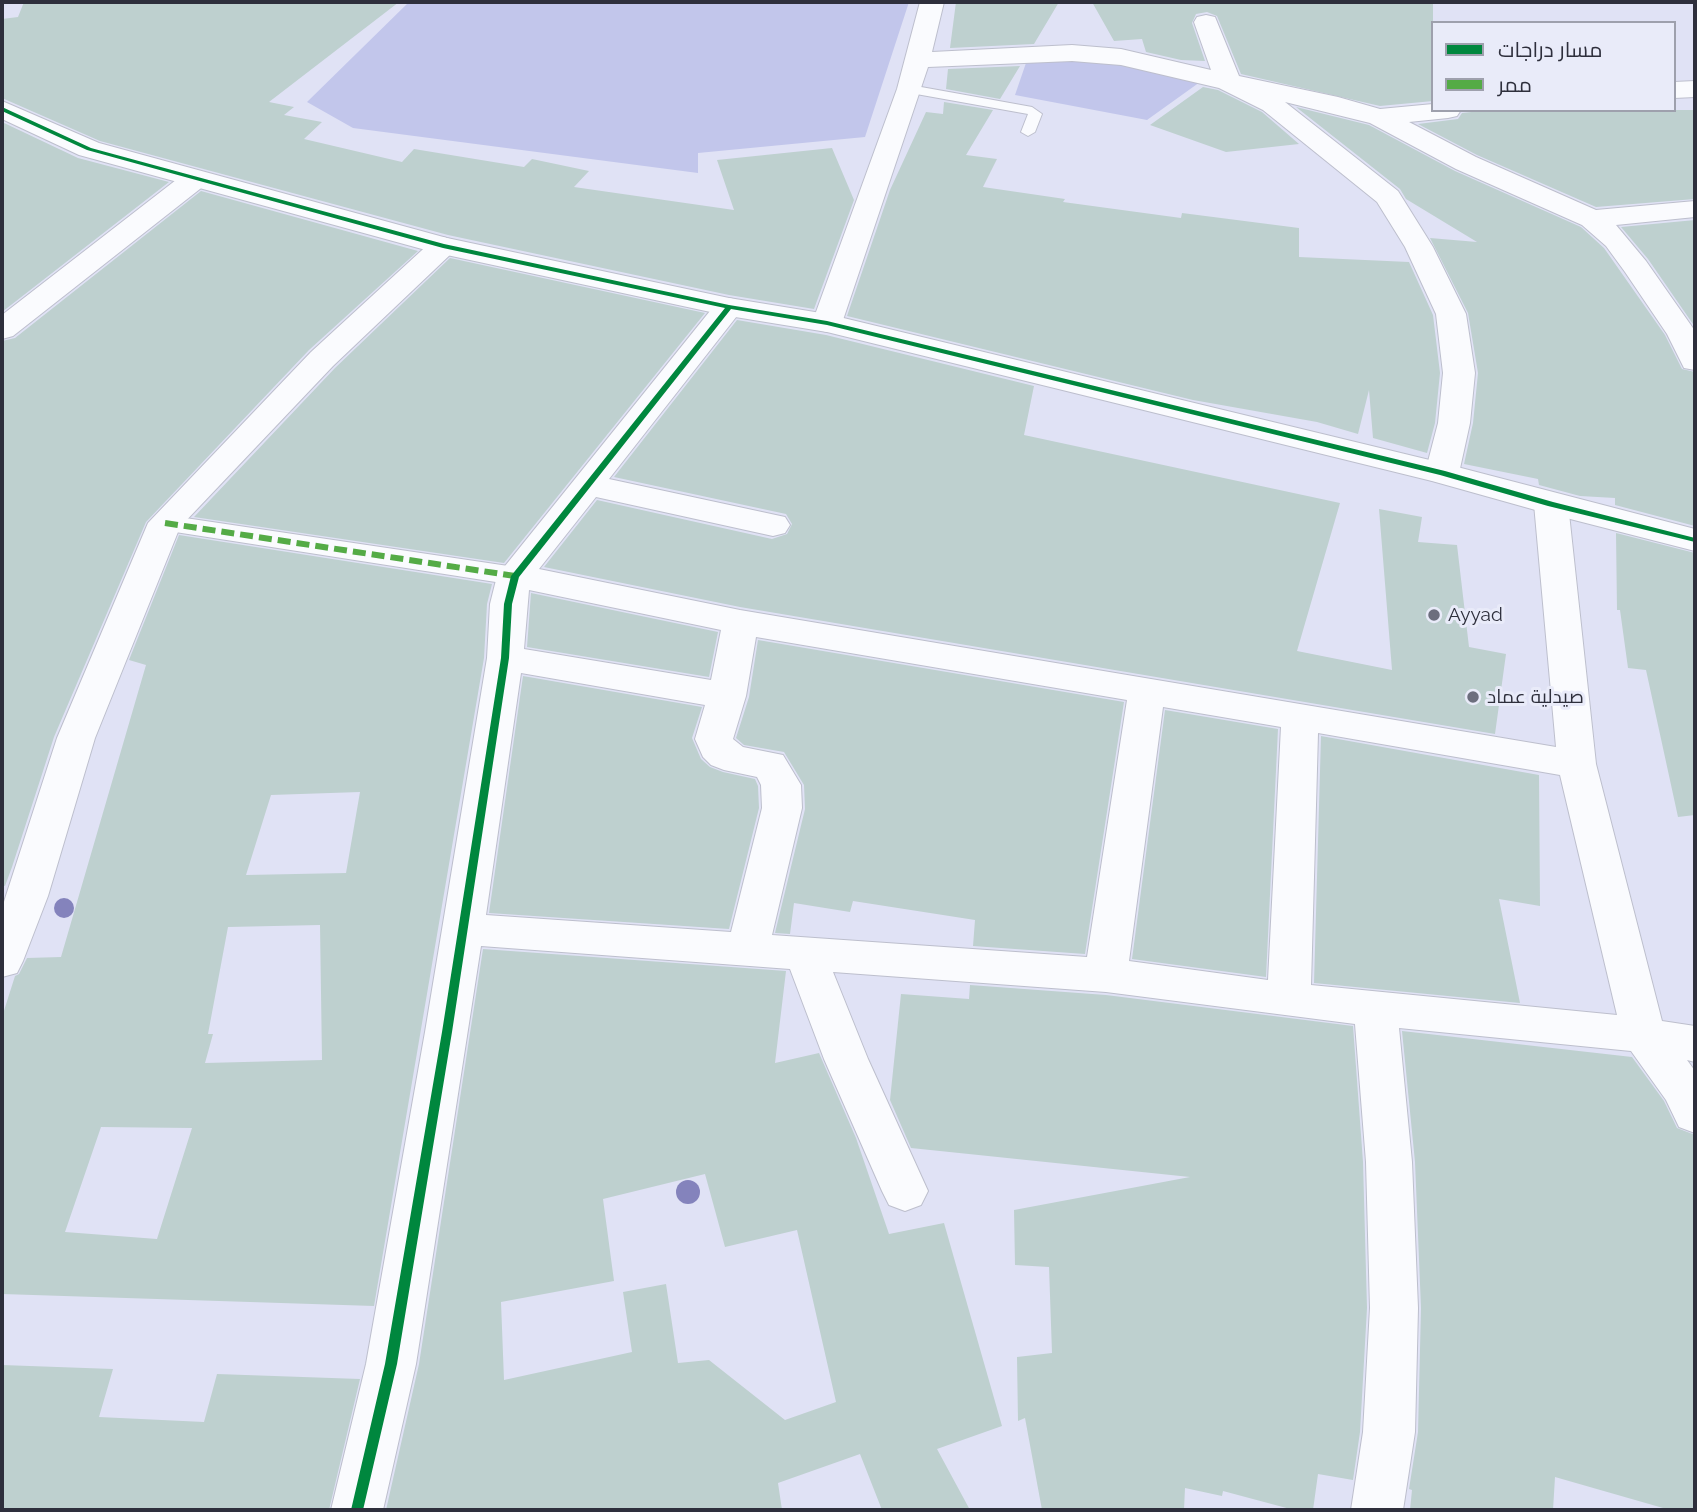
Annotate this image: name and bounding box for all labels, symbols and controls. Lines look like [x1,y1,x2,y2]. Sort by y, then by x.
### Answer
legend [1431,21,1676,112]
text: مسار دراجات [1498,37,1602,62]
text: ممر [1498,72,1532,97]
place label: Ayyad [1448,604,1503,626]
marker: Ayyad [1426,607,1442,623]
place label: صيدلية عماد [1487,686,1584,708]
marker: صيدلية عماد [1465,689,1481,705]

